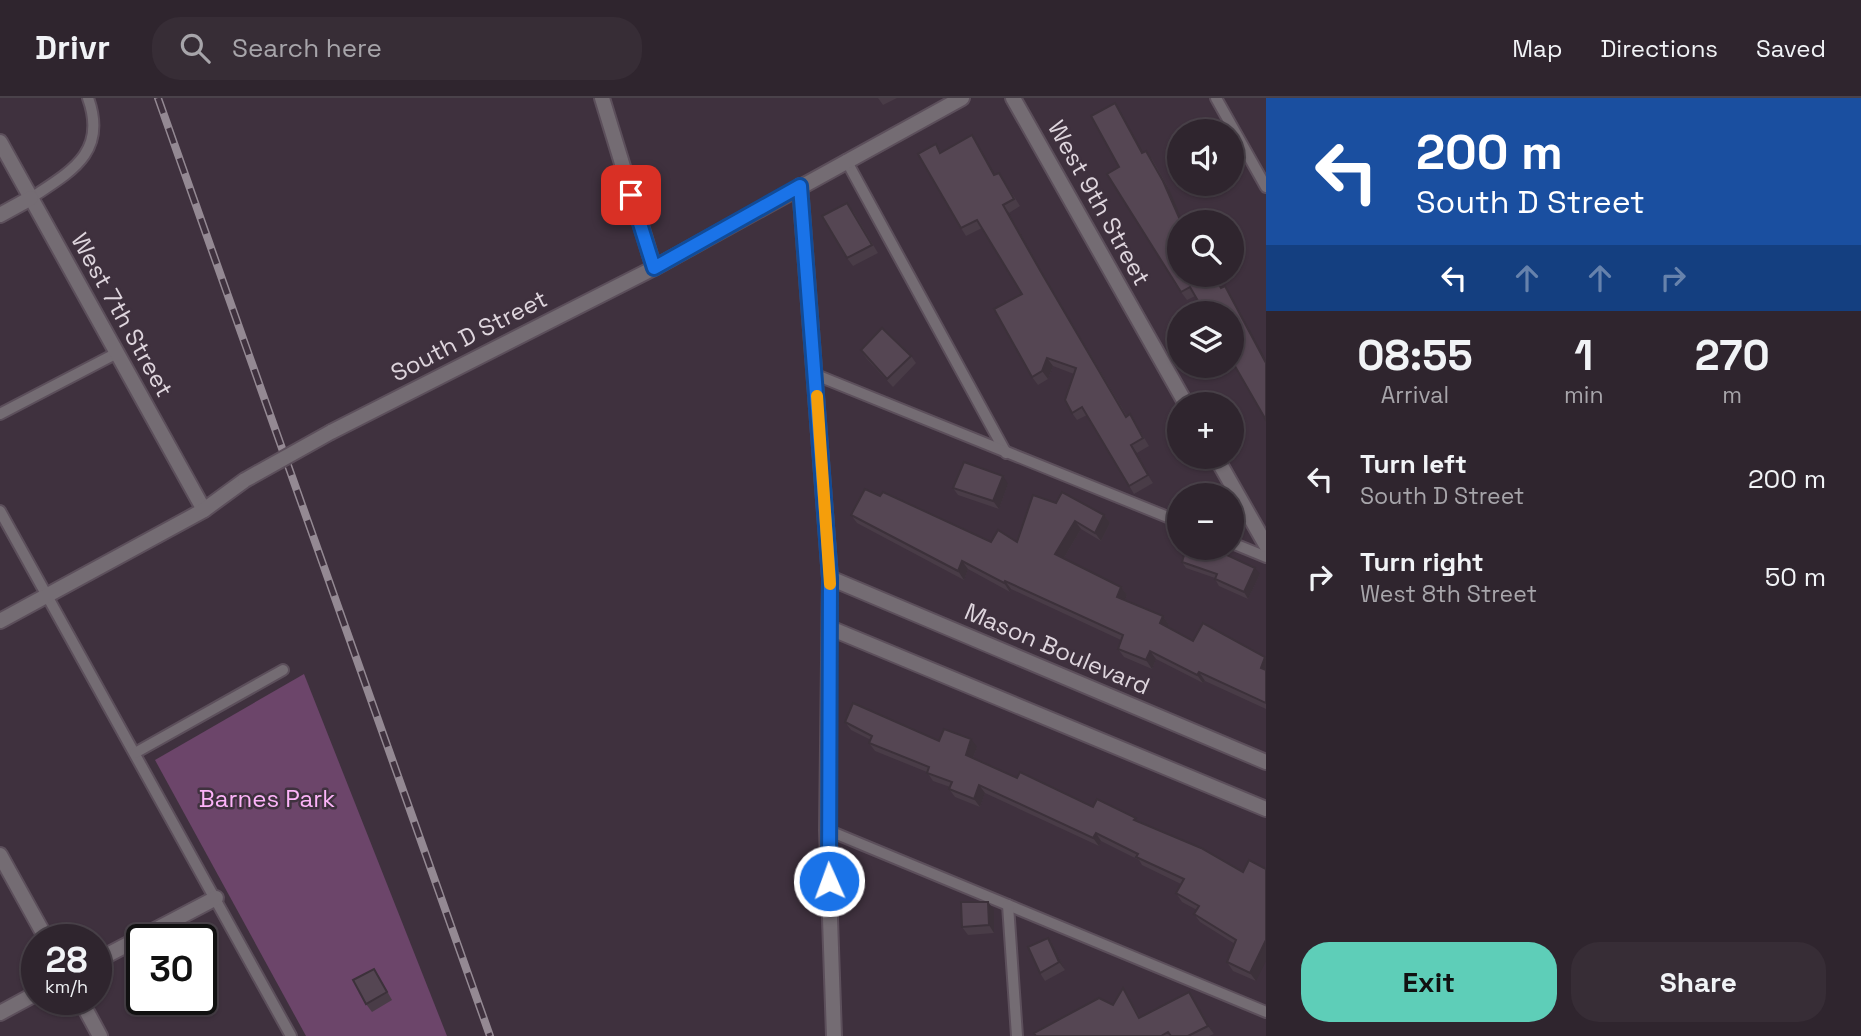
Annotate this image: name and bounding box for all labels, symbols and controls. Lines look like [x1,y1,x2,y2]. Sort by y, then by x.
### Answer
search box [152,17,642,80]
text: Drivr [35,27,110,69]
icon: search [176,29,214,67]
text: Search here [232,31,382,65]
text: Map [1512,33,1562,64]
text: Directions [1600,33,1718,64]
text: Saved [1756,33,1826,64]
street label: West 9th Street [1041,115,1158,291]
map controls [1167,119,1244,560]
button: sound [1167,119,1244,196]
text: 200 m [1416,121,1563,183]
icon: left [1301,126,1392,217]
pin [601,165,661,225]
icon: arrive [612,176,650,214]
text: South D Street [1416,182,1645,222]
button: search [1167,210,1244,287]
street label: West 7th Street [64,227,180,402]
icon: left [1435,259,1473,297]
icon: ahead [1508,259,1546,297]
icon: ahead [1581,259,1619,297]
icon: right [1654,259,1692,297]
street label: South D Street [385,283,552,388]
button: layers [1167,301,1244,378]
text: 08:55 [1357,329,1473,382]
text: 1 [1574,329,1593,382]
text: 270 [1695,329,1770,382]
text: Arrival [1381,380,1449,410]
text: min [1564,380,1603,410]
text: m [1722,380,1742,410]
button: + [1167,392,1244,469]
text: Turn left [1360,447,1467,481]
icon: left [1301,460,1339,498]
text: 200 m [1748,462,1826,496]
text: South D Street [1360,481,1524,511]
button: − [1167,483,1244,560]
text: Turn right [1360,545,1484,579]
icon: right [1301,558,1339,596]
text: 50 m [1765,560,1826,594]
text: West 8th Street [1360,579,1537,609]
street label: Mason Boulevard [960,596,1154,702]
park label: Barnes Park [199,783,335,814]
position arrow [792,844,866,918]
speed limit sign: 30 [126,924,217,1015]
text: 28 [46,938,87,982]
button: Exit [1301,942,1557,1022]
button: Share [1571,942,1826,1022]
text: km/h [45,975,88,998]

